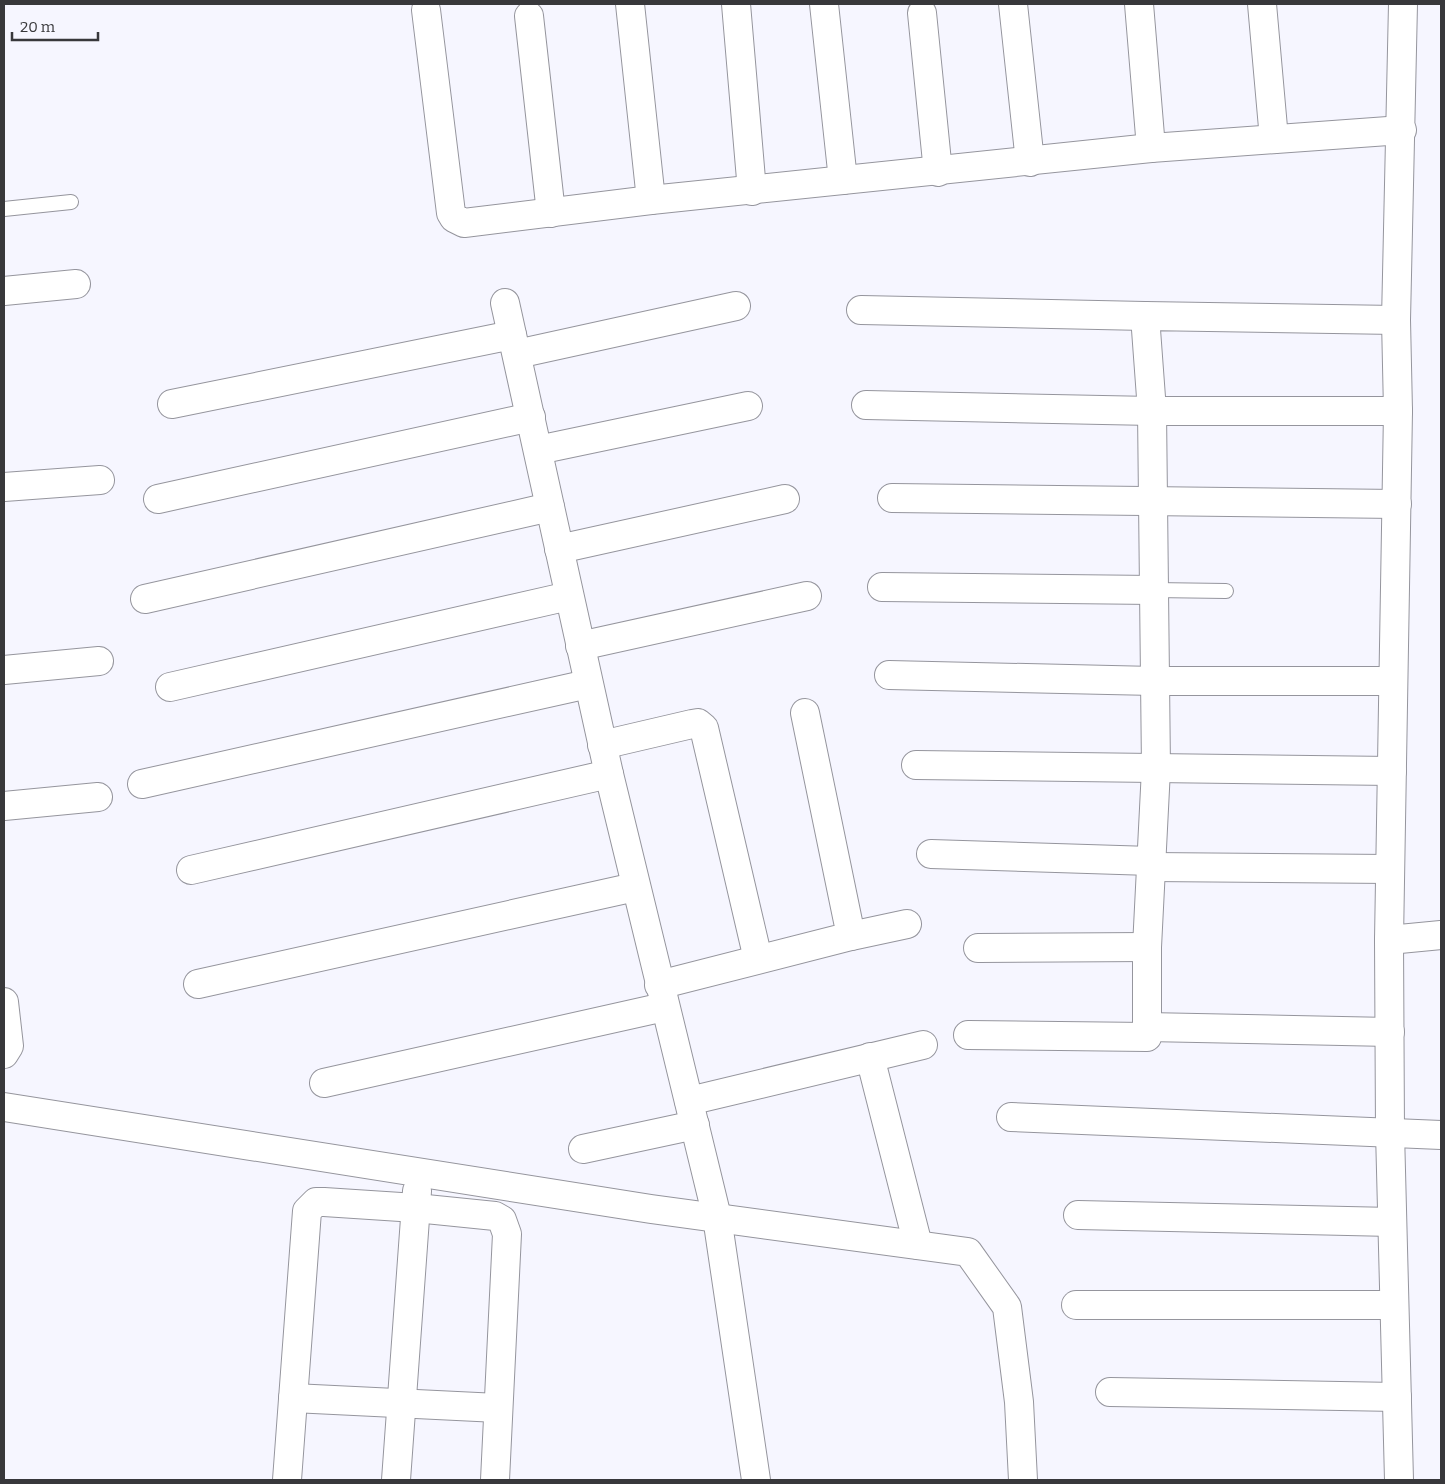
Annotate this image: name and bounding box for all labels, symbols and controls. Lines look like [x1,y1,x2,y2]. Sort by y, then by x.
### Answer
scale bar [12,10,99,42]
text: 20 m [20,18,56,36]

